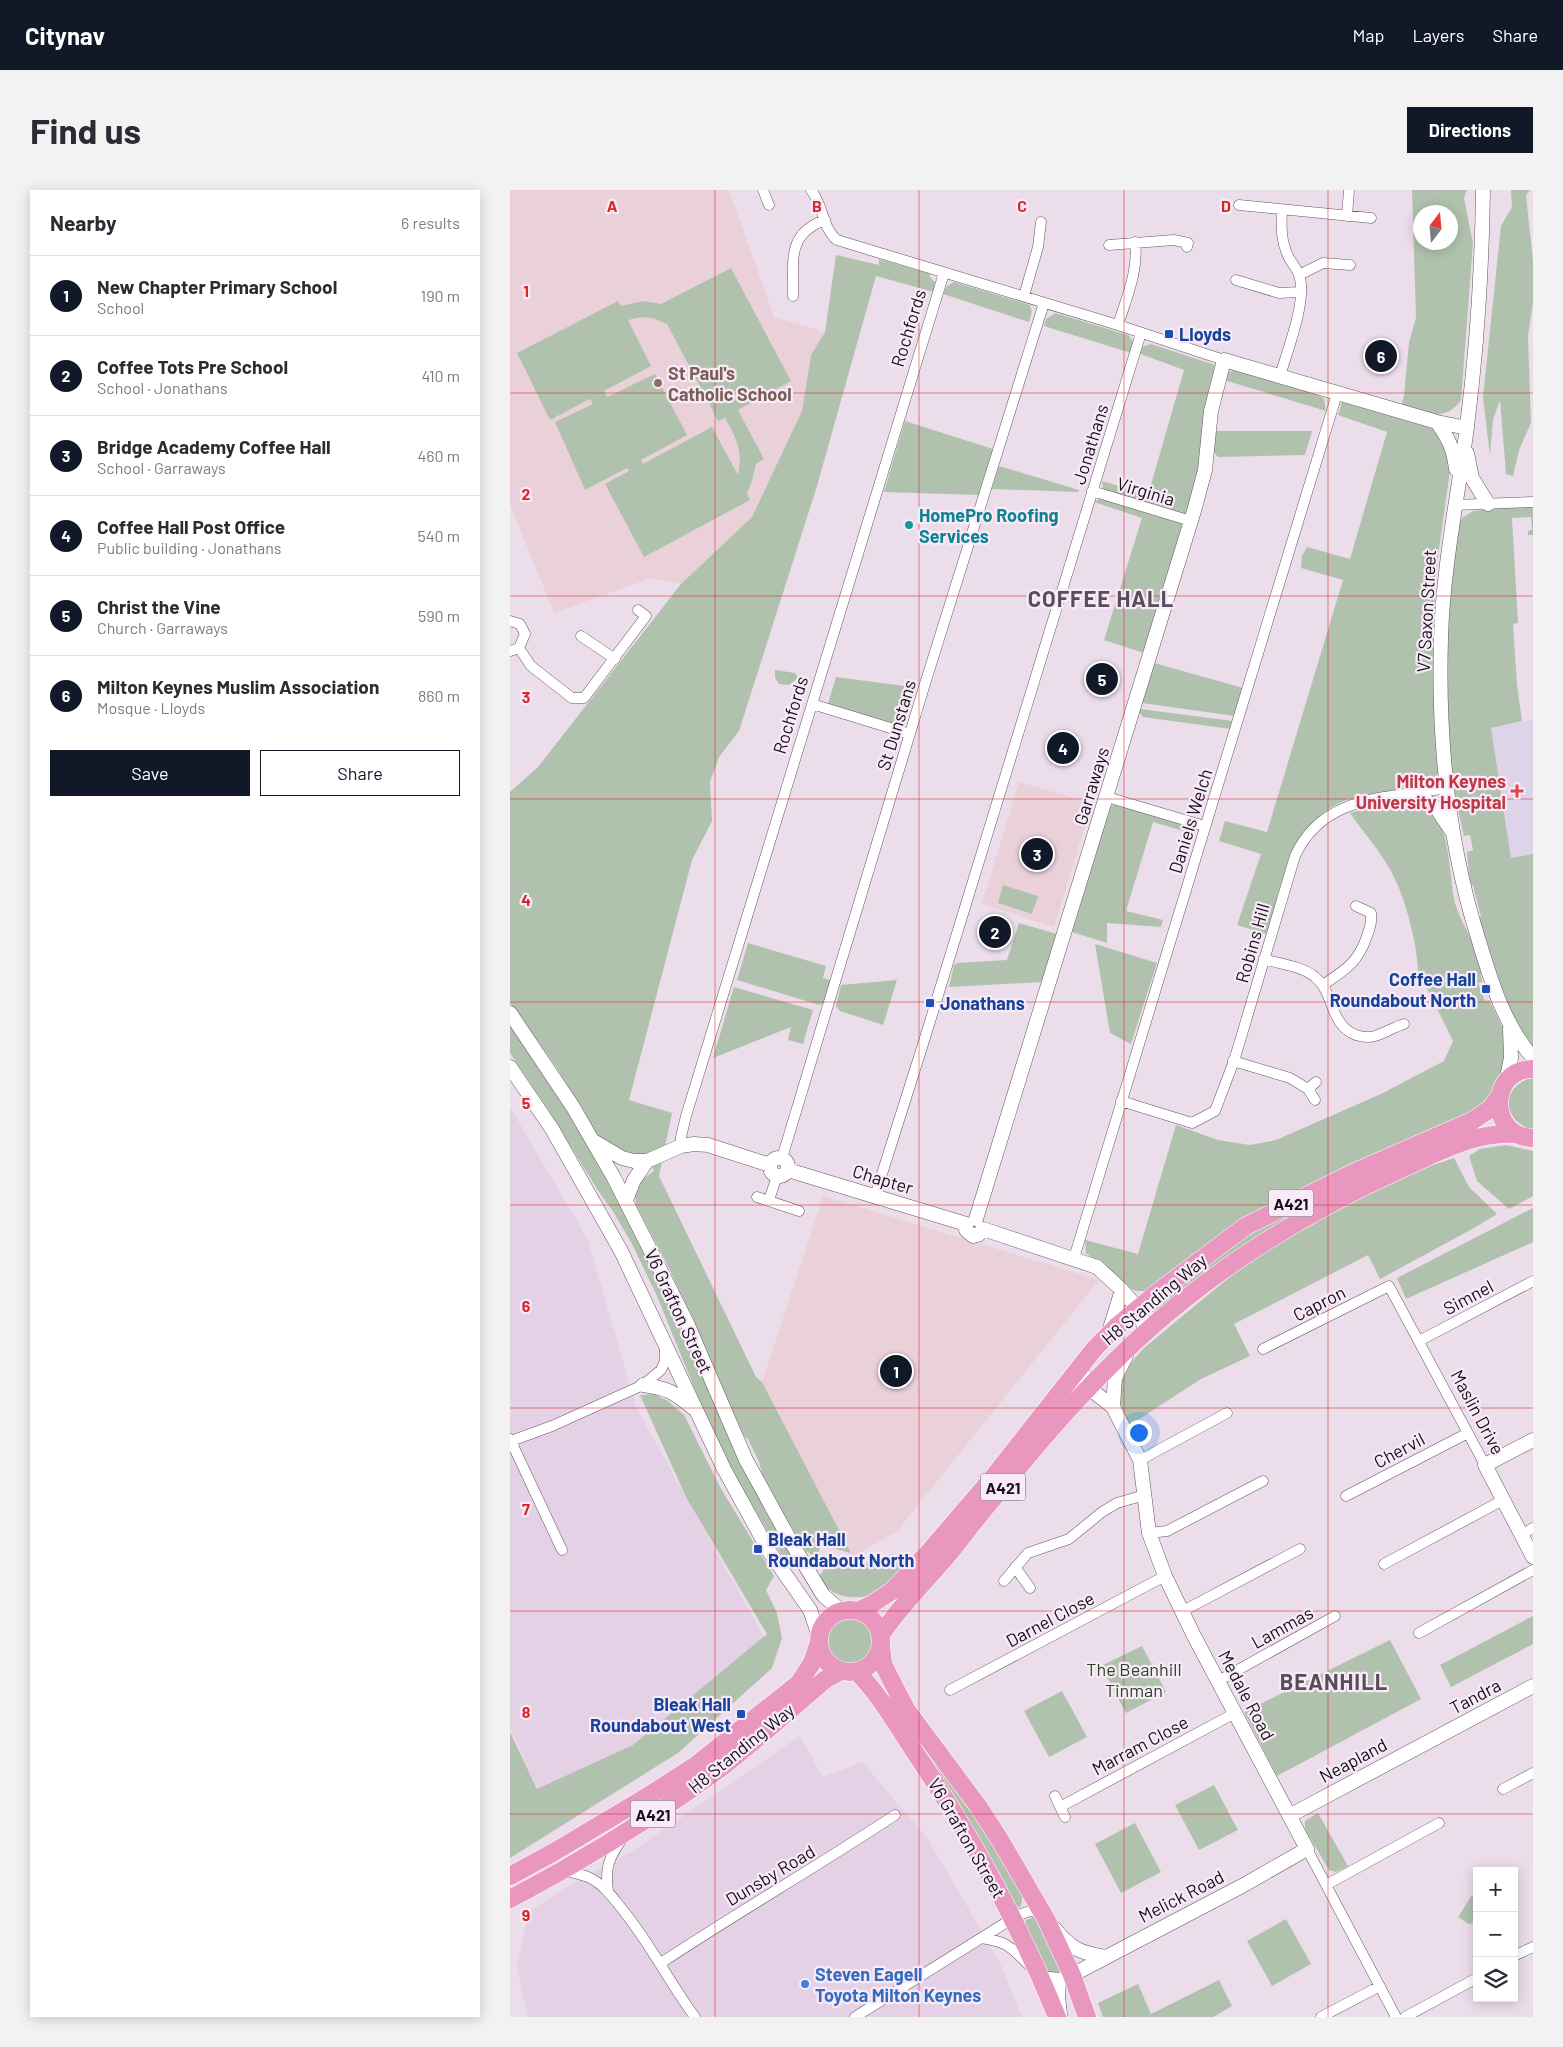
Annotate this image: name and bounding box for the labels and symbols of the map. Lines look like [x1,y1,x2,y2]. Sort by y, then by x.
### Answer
text: A [607,196,618,215]
text: B [812,196,822,215]
text: C [1017,196,1027,215]
text: D [1221,196,1231,215]
north arrow [1413,205,1458,250]
text: 1 [523,281,529,300]
street label: Rochfords [886,286,930,370]
place label: Lloyds [1179,323,1231,345]
marker: Lloyds [1163,328,1175,340]
pin: 6 [1365,337,1397,375]
place label: St Paul's Catholic School [668,362,792,405]
marker: St Paul's Catholic School [652,377,664,389]
street label: Jonathans [1067,401,1113,487]
street label: Virginia [1114,472,1178,510]
text: 2 [522,484,531,503]
place label: HomePro Roofing Services [919,504,1059,547]
marker: HomePro Roofing Services [903,519,915,531]
street label: V7 Saxon Street [1412,549,1440,673]
district label: COFFEE HALL [1028,585,1174,611]
pin: 5 [1086,660,1118,698]
street label: Rochfords [768,673,812,757]
street label: St Dunstans [872,677,920,773]
text: 3 [522,687,530,706]
pin: 4 [1047,729,1079,767]
street label: Garraways [1069,744,1113,828]
street label: Daniels Welch [1164,766,1216,876]
place label: Milton Keynes University Hospital [1356,770,1506,813]
marker: Milton Keynes University Hospital [1510,784,1524,798]
pin: 3 [1021,835,1053,873]
text: 4 [521,890,531,909]
street label: Robins Hill [1230,901,1274,985]
pin: 2 [979,913,1011,951]
place label: Coffee Hall Roundabout North [1330,968,1476,1011]
marker: Coffee Hall Roundabout North [1480,983,1492,995]
place label: Jonathans [940,992,1025,1014]
marker: Jonathans [924,997,936,1009]
text: 5 [522,1093,531,1112]
street label: Chapter [850,1159,916,1199]
road number: A421 [1268,1190,1314,1216]
street label: V6 Grafton Street [640,1245,718,1377]
street label: H8 Standing Way [1097,1249,1211,1349]
street label: Simnel [1439,1275,1497,1319]
street label: Capron [1289,1281,1349,1325]
text: 6 [522,1296,531,1315]
pin: 1 [880,1352,912,1390]
street label: Maslin Drive [1446,1366,1510,1458]
your location [1126,1420,1152,1446]
street label: Chervil [1370,1428,1428,1472]
road number: A421 [980,1474,1026,1500]
text: 7 [522,1499,530,1518]
place label: Bleak Hall Roundabout North [768,1528,914,1571]
marker: Bleak Hall Roundabout North [752,1543,764,1555]
street label: Darnel Close [1002,1587,1098,1651]
street label: Lammas [1247,1601,1317,1653]
street label: Medale Road [1214,1646,1280,1744]
park label: The Beanhill Tinman [1086,1658,1182,1701]
district label: BEANHILL [1280,1668,1388,1694]
street label: Tandra [1446,1674,1504,1718]
place label: Bleak Hall Roundabout West [590,1693,731,1736]
street label: H8 Standing Way [683,1698,799,1798]
text: 8 [522,1702,531,1721]
marker: Bleak Hall Roundabout West [735,1708,747,1720]
street label: Marram Close [1088,1710,1192,1780]
street label: Neapland [1315,1733,1391,1787]
street label: V6 Grafton Street [924,1774,1010,1902]
road number: A421 [630,1800,676,1828]
street label: Dunsby Road [721,1840,819,1910]
street label: Melick Road [1135,1865,1227,1927]
text: 9 [522,1905,530,1924]
place label: Steven Eagell Toyota Milton Keynes [815,1963,981,2006]
marker: Steven Eagell Toyota Milton Keynes [799,1978,811,1990]

